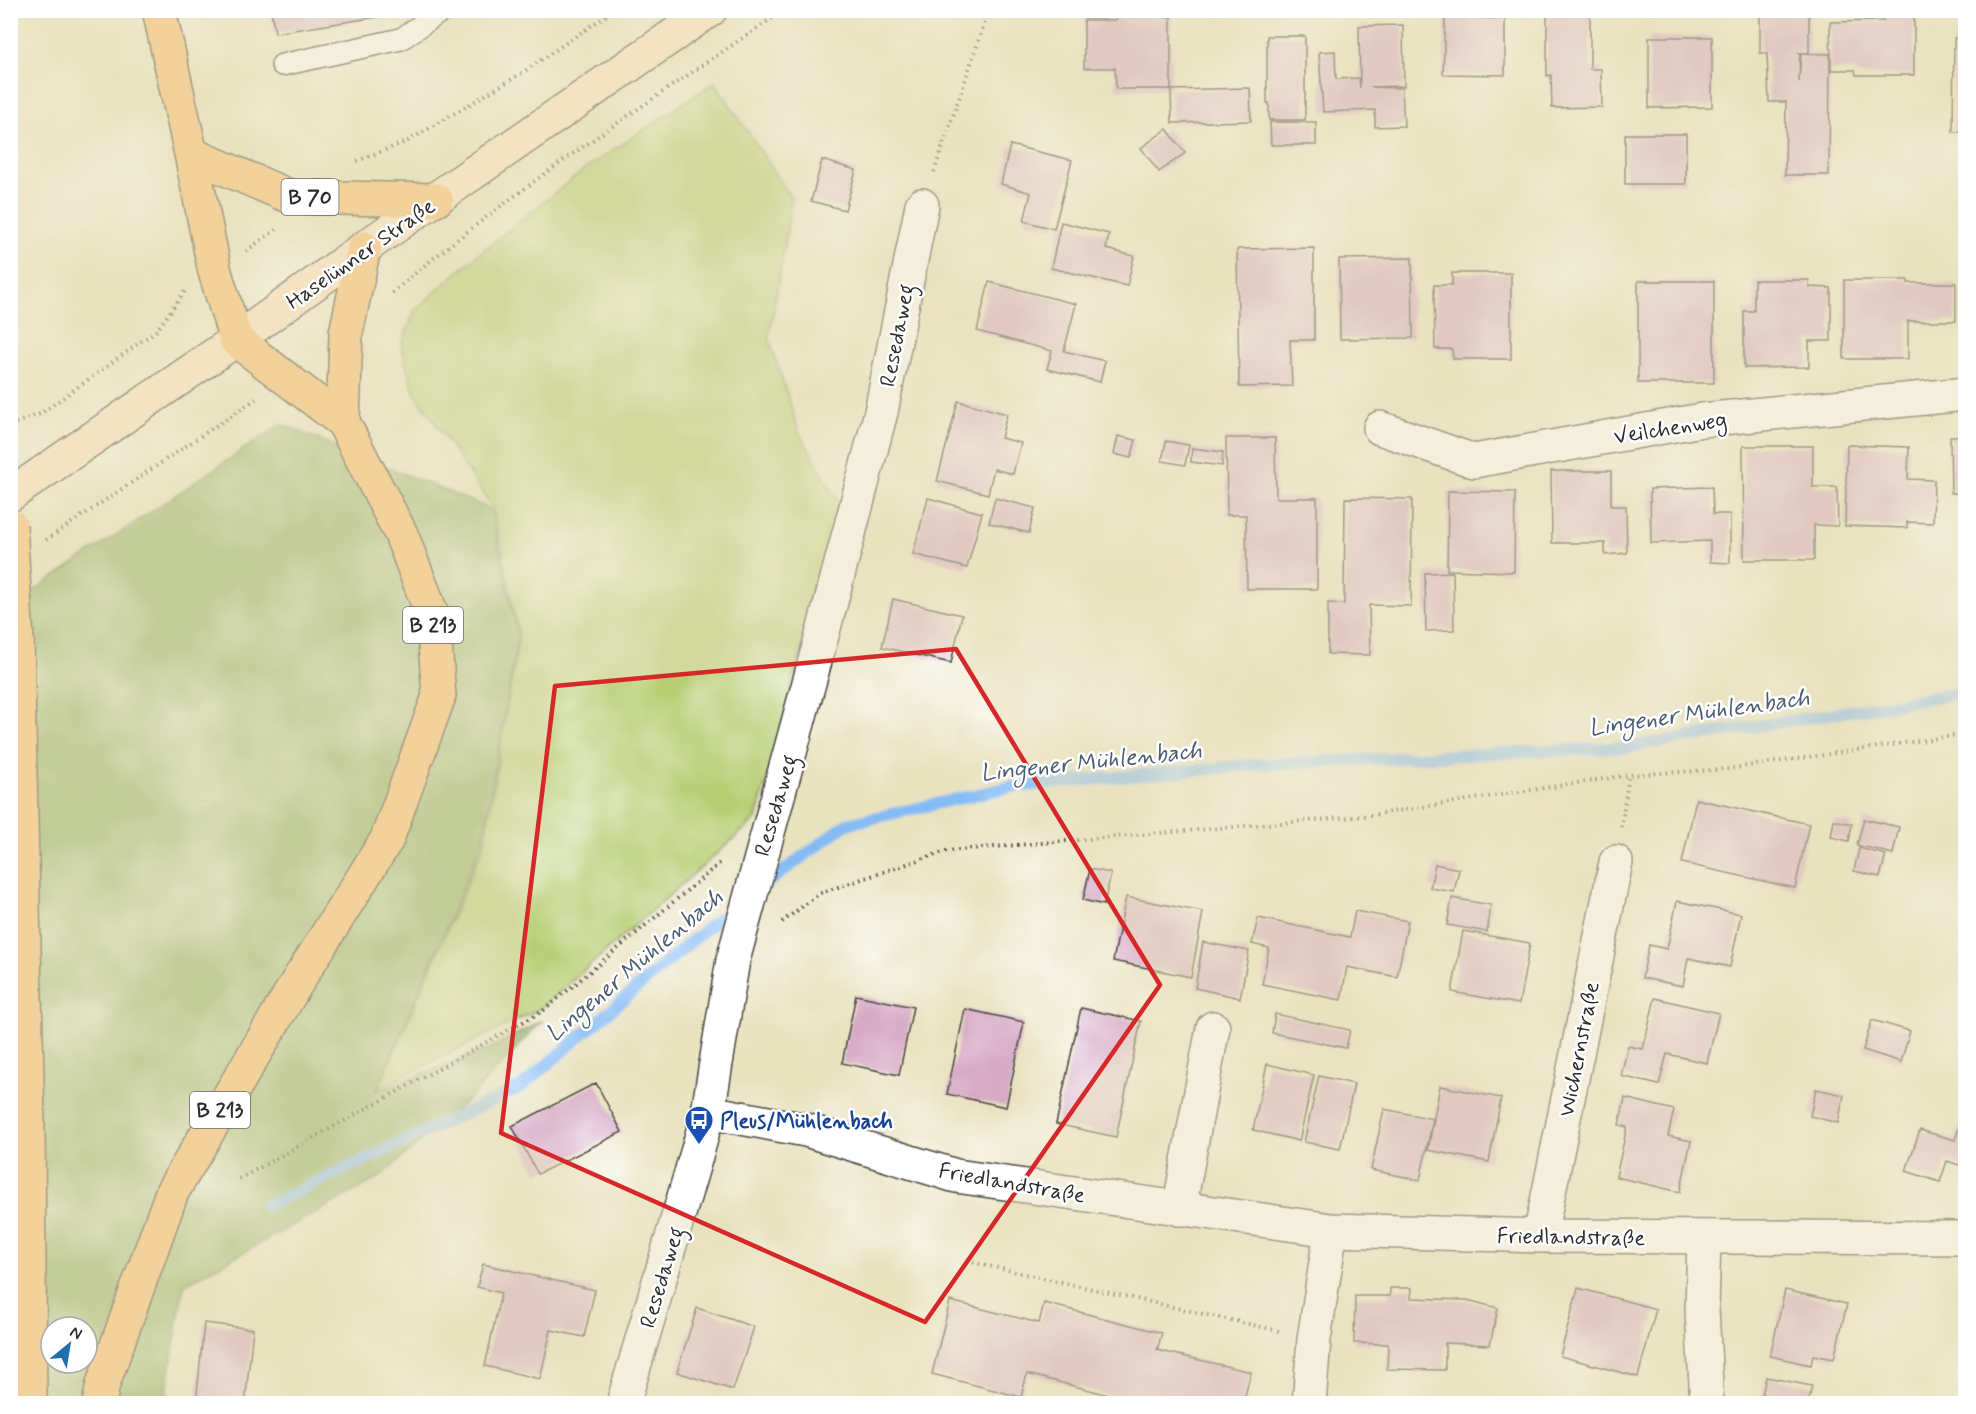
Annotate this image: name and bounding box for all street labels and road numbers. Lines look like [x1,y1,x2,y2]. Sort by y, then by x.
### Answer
road number: B 70 [282,179,338,215]
street label: Haselünner Straße [281,193,441,316]
street label: Resedaweg [874,281,925,390]
street label: Veilchenweg [1612,406,1729,455]
road number: B 213 [403,607,463,643]
street label: Resedaweg [749,752,808,860]
street label: Wichernstraße [1553,979,1607,1119]
road number: B 213 [190,1092,250,1128]
street label: Friedlandstraße [936,1157,1087,1211]
street label: Friedlandstraße [1497,1223,1645,1253]
street label: Resedaweg [634,1224,694,1332]

